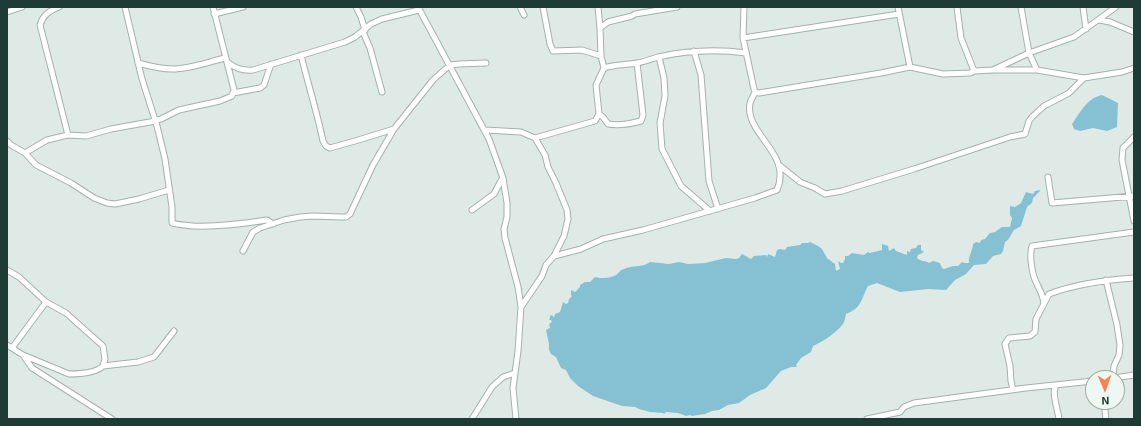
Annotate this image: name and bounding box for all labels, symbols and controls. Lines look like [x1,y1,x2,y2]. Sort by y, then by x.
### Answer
north arrow [1085,370,1125,410]
text: N [1101,395,1110,408]

